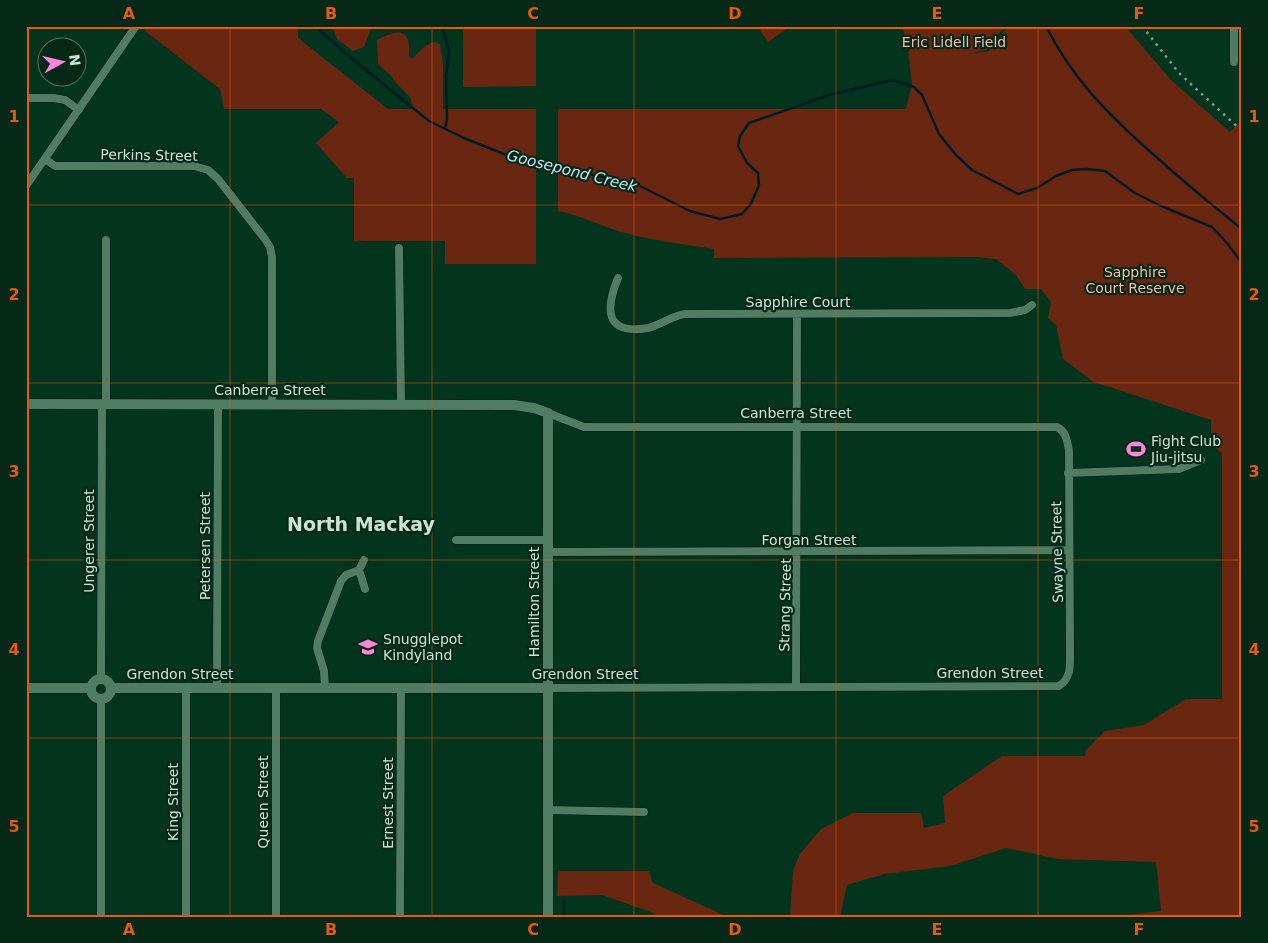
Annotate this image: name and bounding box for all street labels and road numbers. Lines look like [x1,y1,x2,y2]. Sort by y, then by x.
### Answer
street label: Perkins Street [100,146,198,164]
street label: Sapphire Court [746,294,851,310]
street label: Canberra Street [214,382,326,398]
street label: Canberra Street [740,405,852,421]
street label: Ungerer Street [81,489,97,593]
street label: Petersen Street [197,491,213,600]
street label: Swayne Street [1048,501,1066,603]
street label: Forgan Street [762,532,857,548]
street label: Hamilton Street [526,546,542,657]
street label: Strang Street [776,558,794,652]
street label: Grendon Street [936,665,1044,681]
street label: Grendon Street [126,666,234,682]
street label: Grendon Street [531,666,639,682]
street label: Queen Street [255,755,271,848]
street label: Ernest Street [380,757,396,849]
street label: King Street [165,763,181,841]

